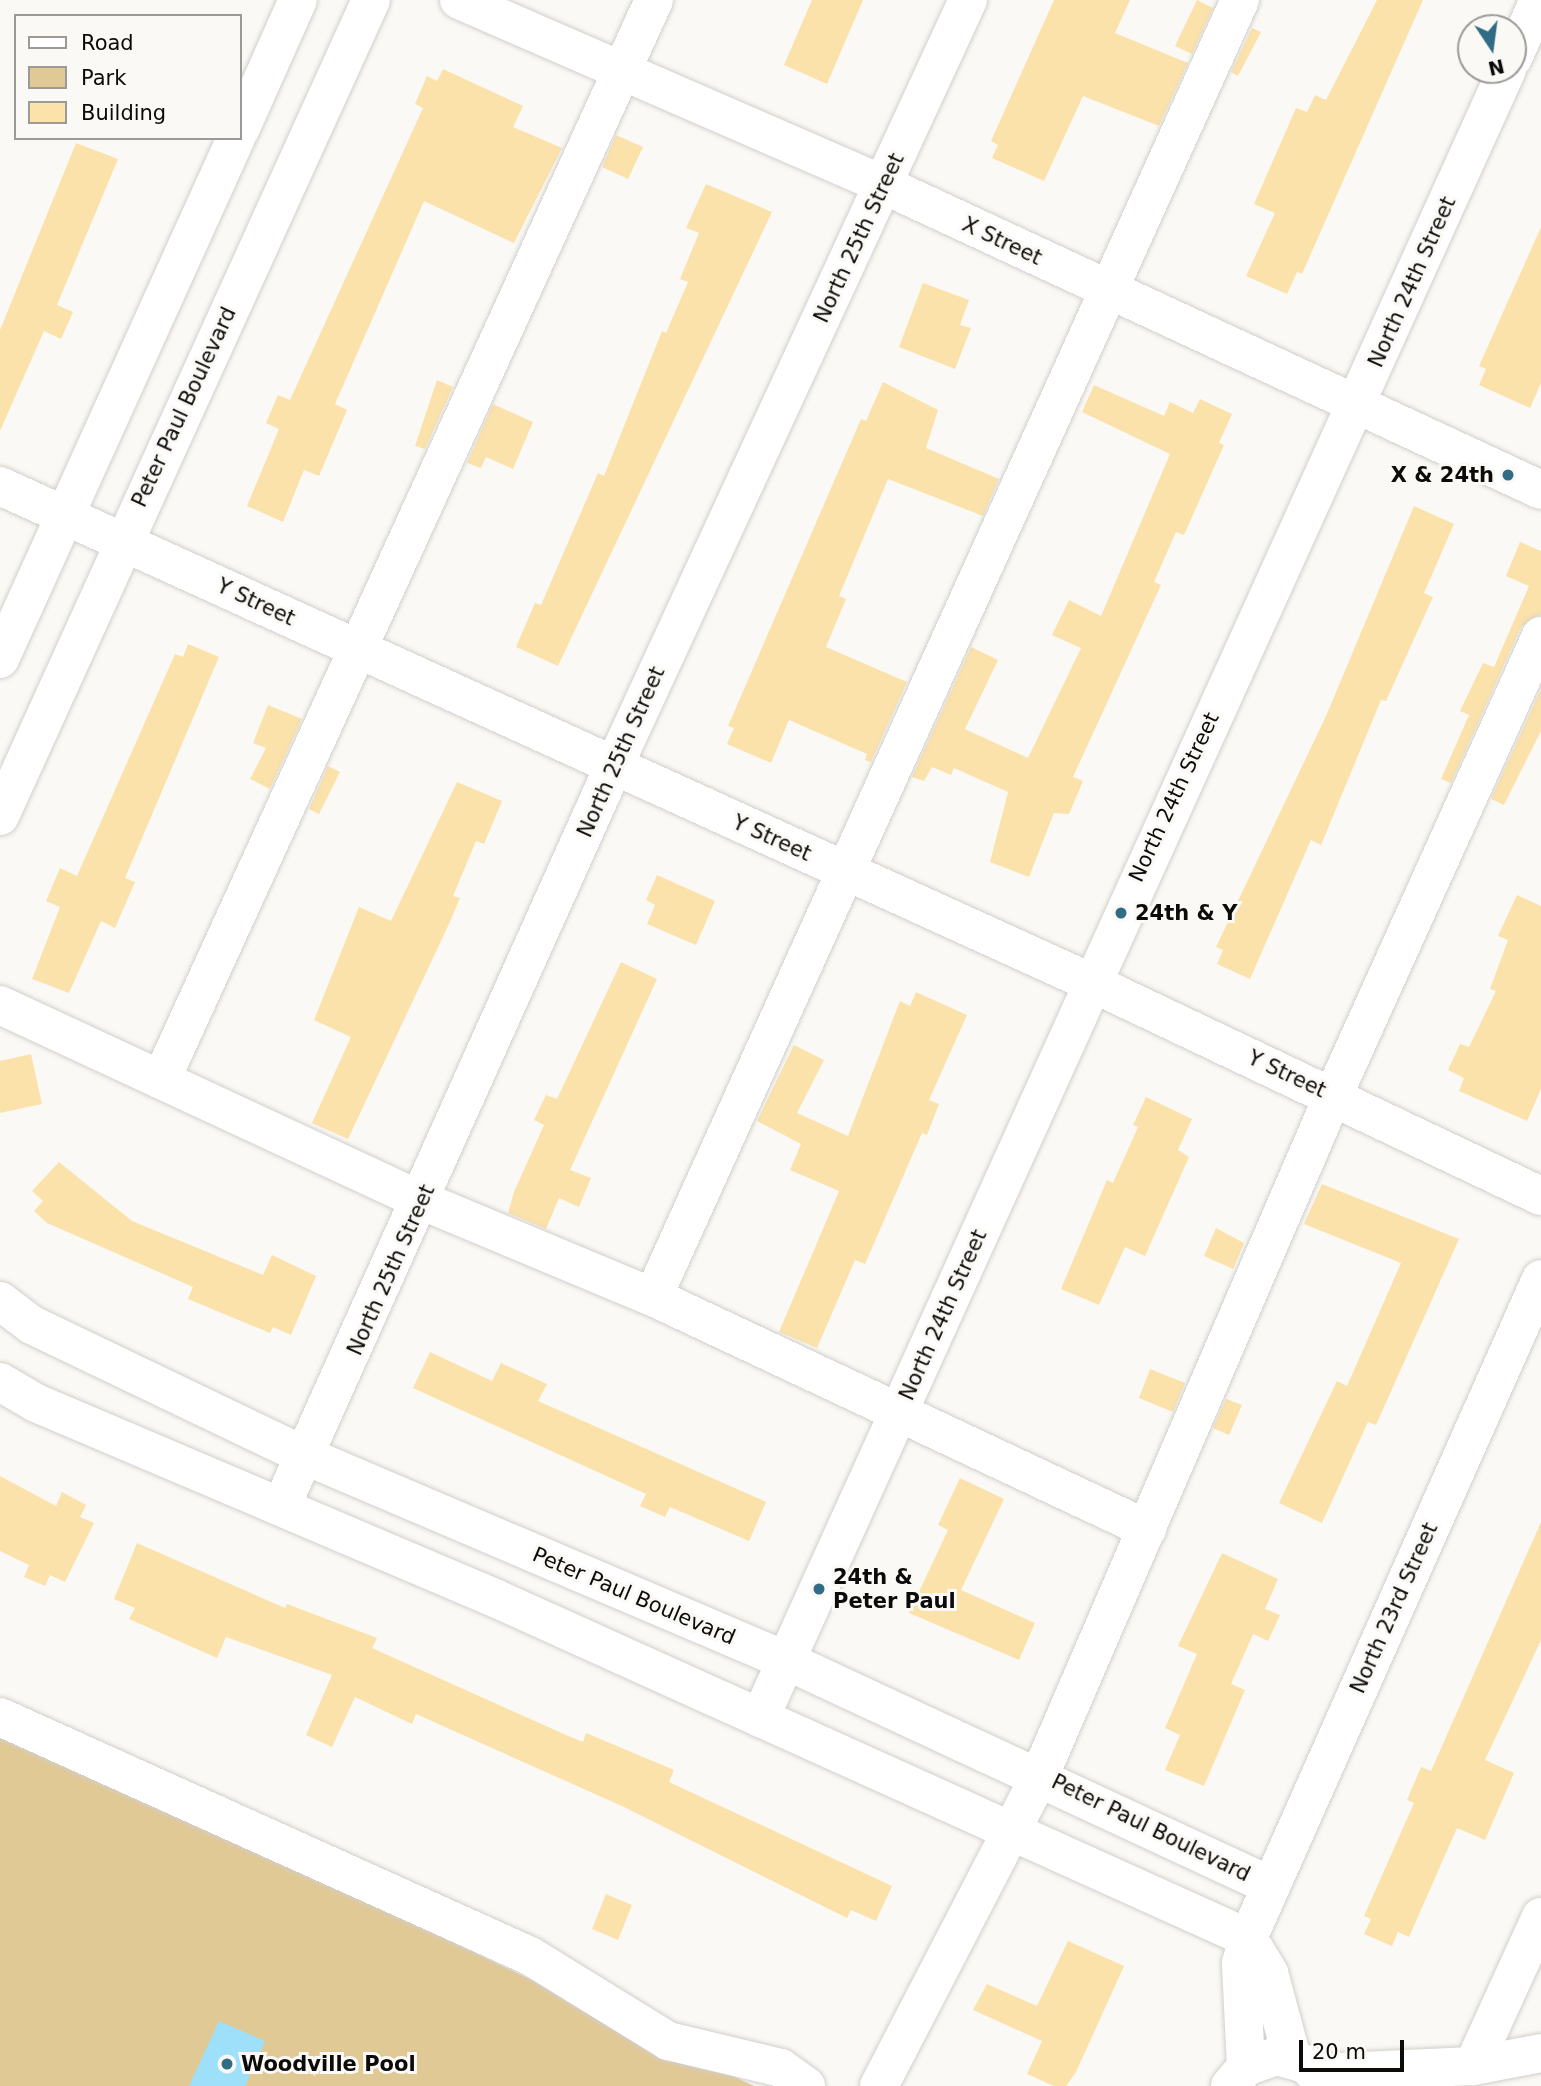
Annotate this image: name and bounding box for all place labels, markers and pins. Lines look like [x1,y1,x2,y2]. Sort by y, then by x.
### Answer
place label: X & 24th [1391,462,1494,488]
marker: X & 24th [1500,467,1516,483]
place label: 24th & Y [1135,900,1237,926]
marker: 24th & Y [1113,905,1129,921]
place label: 24th & Peter Paul [833,1564,956,1614]
marker: 24th & Peter Paul [811,1581,827,1597]
place label: Woodville Pool [241,2051,416,2077]
marker: Woodville Pool [219,2056,235,2072]

